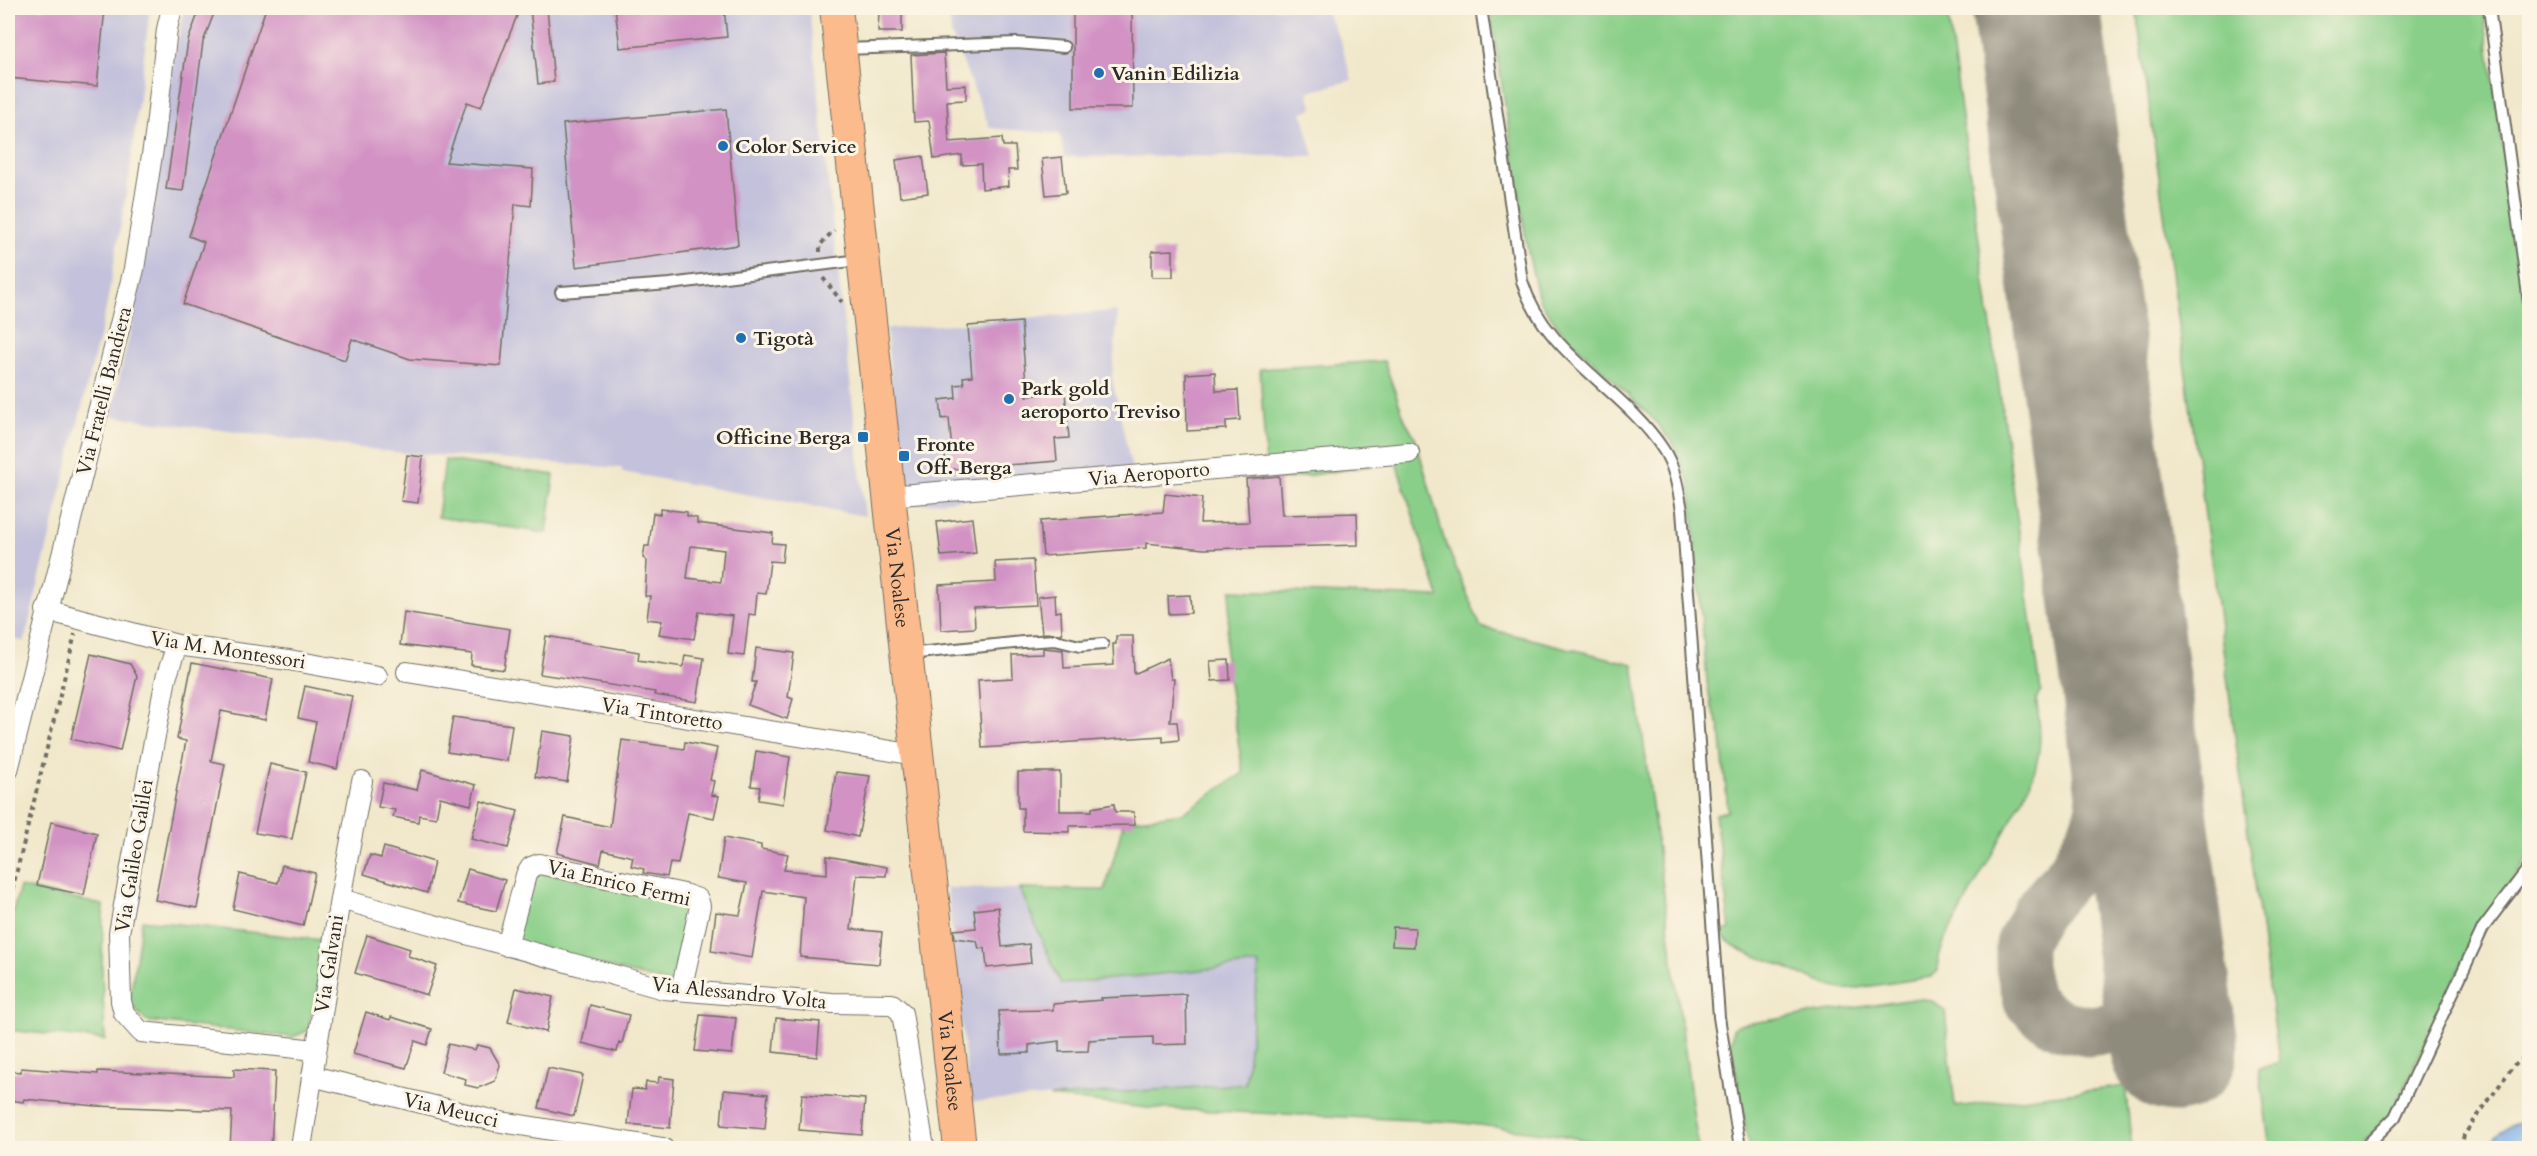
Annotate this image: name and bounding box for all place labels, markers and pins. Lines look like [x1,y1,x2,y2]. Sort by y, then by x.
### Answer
place label: Vanin Edilizia [1111,60,1240,87]
marker: Vanin Edilizia [1092,66,1106,80]
place label: Color Service [735,133,857,160]
marker: Color Service [716,139,730,153]
place label: Tigotà [753,325,814,352]
marker: Tigotà [734,331,748,345]
place label: Park gold aeroporto Treviso [1021,375,1180,425]
marker: Park gold aeroporto Treviso [1002,392,1016,406]
place label: Officine Berga [716,424,851,451]
marker: Officine Berga [856,430,870,444]
place label: Fronte Off. Berga [916,431,1012,481]
marker: Fronte Off. Berga [897,449,911,463]

